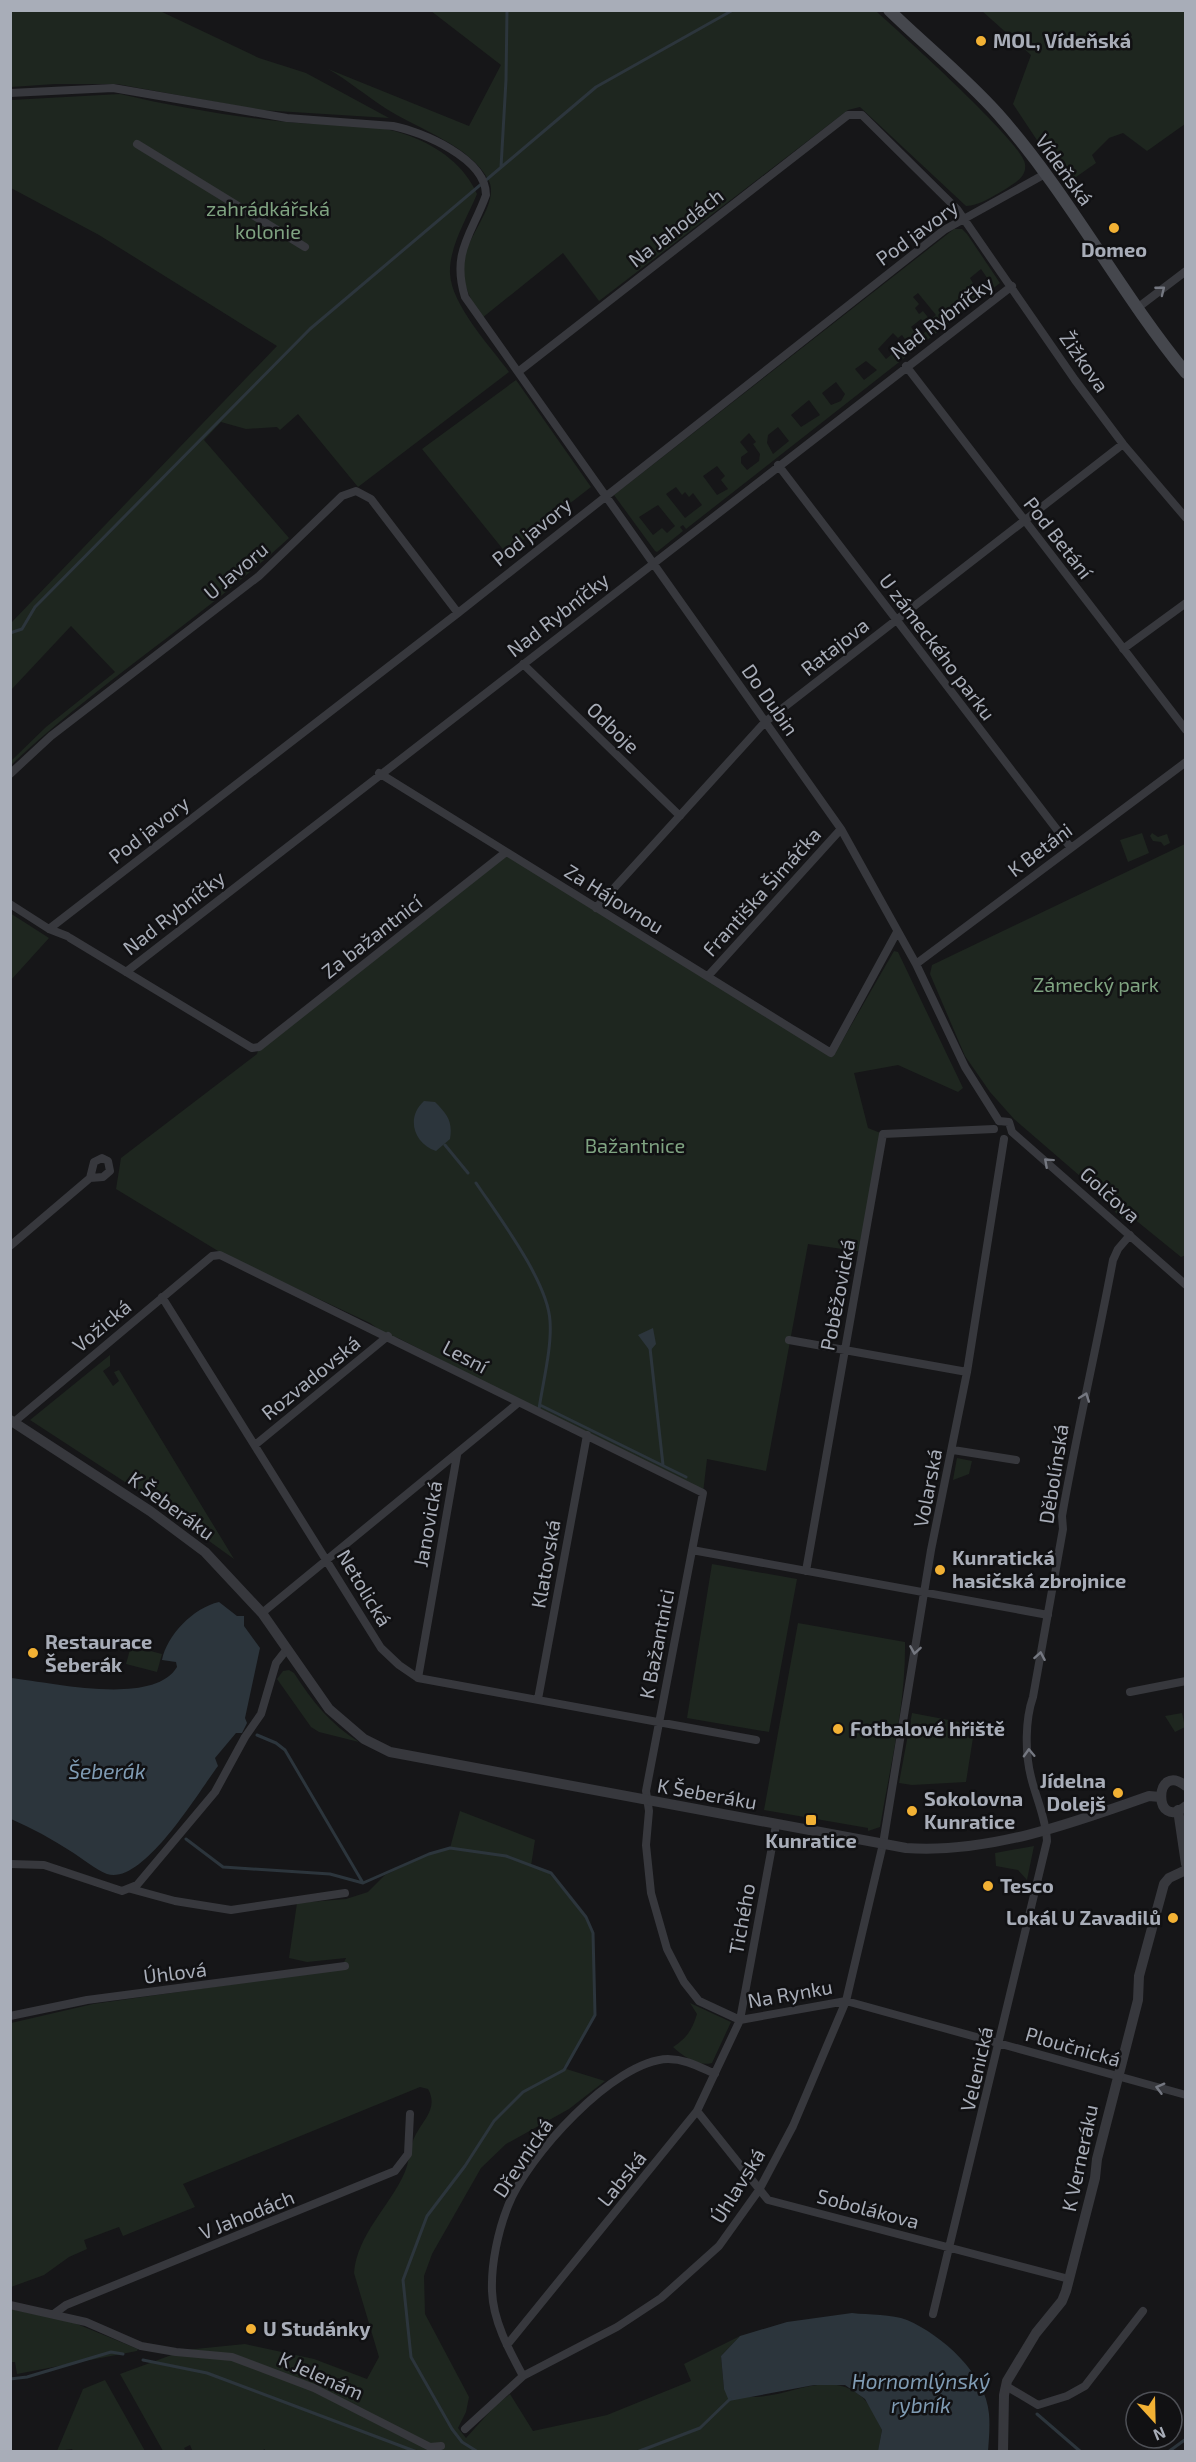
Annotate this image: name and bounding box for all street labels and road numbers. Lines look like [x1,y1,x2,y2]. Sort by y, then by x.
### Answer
street label: Vídeňská [1031,129,1099,210]
street label: Na Jahodách [623,183,728,272]
street label: Pod javory [871,194,962,270]
street label: Nad Rybníčky [885,271,998,364]
street label: Žižkova [1055,326,1114,397]
street label: Pod javory [487,492,576,571]
street label: Pod Betání [1019,492,1099,584]
street label: U Javoru [198,536,272,604]
street label: Nad Rybníčky [502,567,613,661]
street label: U zámeckého parku [875,568,1001,724]
street label: Ratajova [796,612,873,680]
street label: Do Dubin [738,659,804,740]
street label: Odboje [583,697,645,758]
street label: Pod javory [103,790,194,868]
street label: K Betáni [1002,817,1076,881]
street label: Františka Šimáčka [697,822,825,961]
street label: Za Hájovnou [561,858,669,938]
street label: Nad Rybníčky [118,865,229,959]
street label: Za bažantnicí [316,889,427,983]
street label: Golčova [1076,1161,1146,1227]
street label: Poběžovická [814,1237,860,1353]
street label: Vožická [67,1294,135,1357]
street label: Rozvadovská [256,1330,365,1424]
street label: Lesní [439,1334,493,1378]
street label: Děbolínská [1033,1422,1073,1525]
street label: Volarská [908,1447,946,1529]
street label: K Šeberáku [124,1466,219,1545]
street label: Janovická [408,1479,446,1569]
street label: Klatovská [525,1518,565,1610]
street label: Netolická [333,1545,397,1630]
street label: K Bažantnici [634,1587,678,1701]
street label: K Šeberáku [655,1772,759,1814]
street label: Tichého [723,1881,759,1956]
street label: Úhlová [142,1956,208,1988]
street label: Na Rynku [746,1974,834,2012]
street label: Ploučnická [1023,2021,1124,2071]
street label: Velenická [955,2024,997,2114]
street label: K Verneráku [1056,2102,1102,2213]
street label: Dřevnická [487,2113,557,2201]
street label: Úhlavská [705,2144,770,2227]
street label: Labská [592,2146,651,2211]
street label: Sobolákova [815,2183,922,2233]
street label: V Jahodách [196,2184,298,2244]
street label: K Jelenám [275,2346,367,2404]

